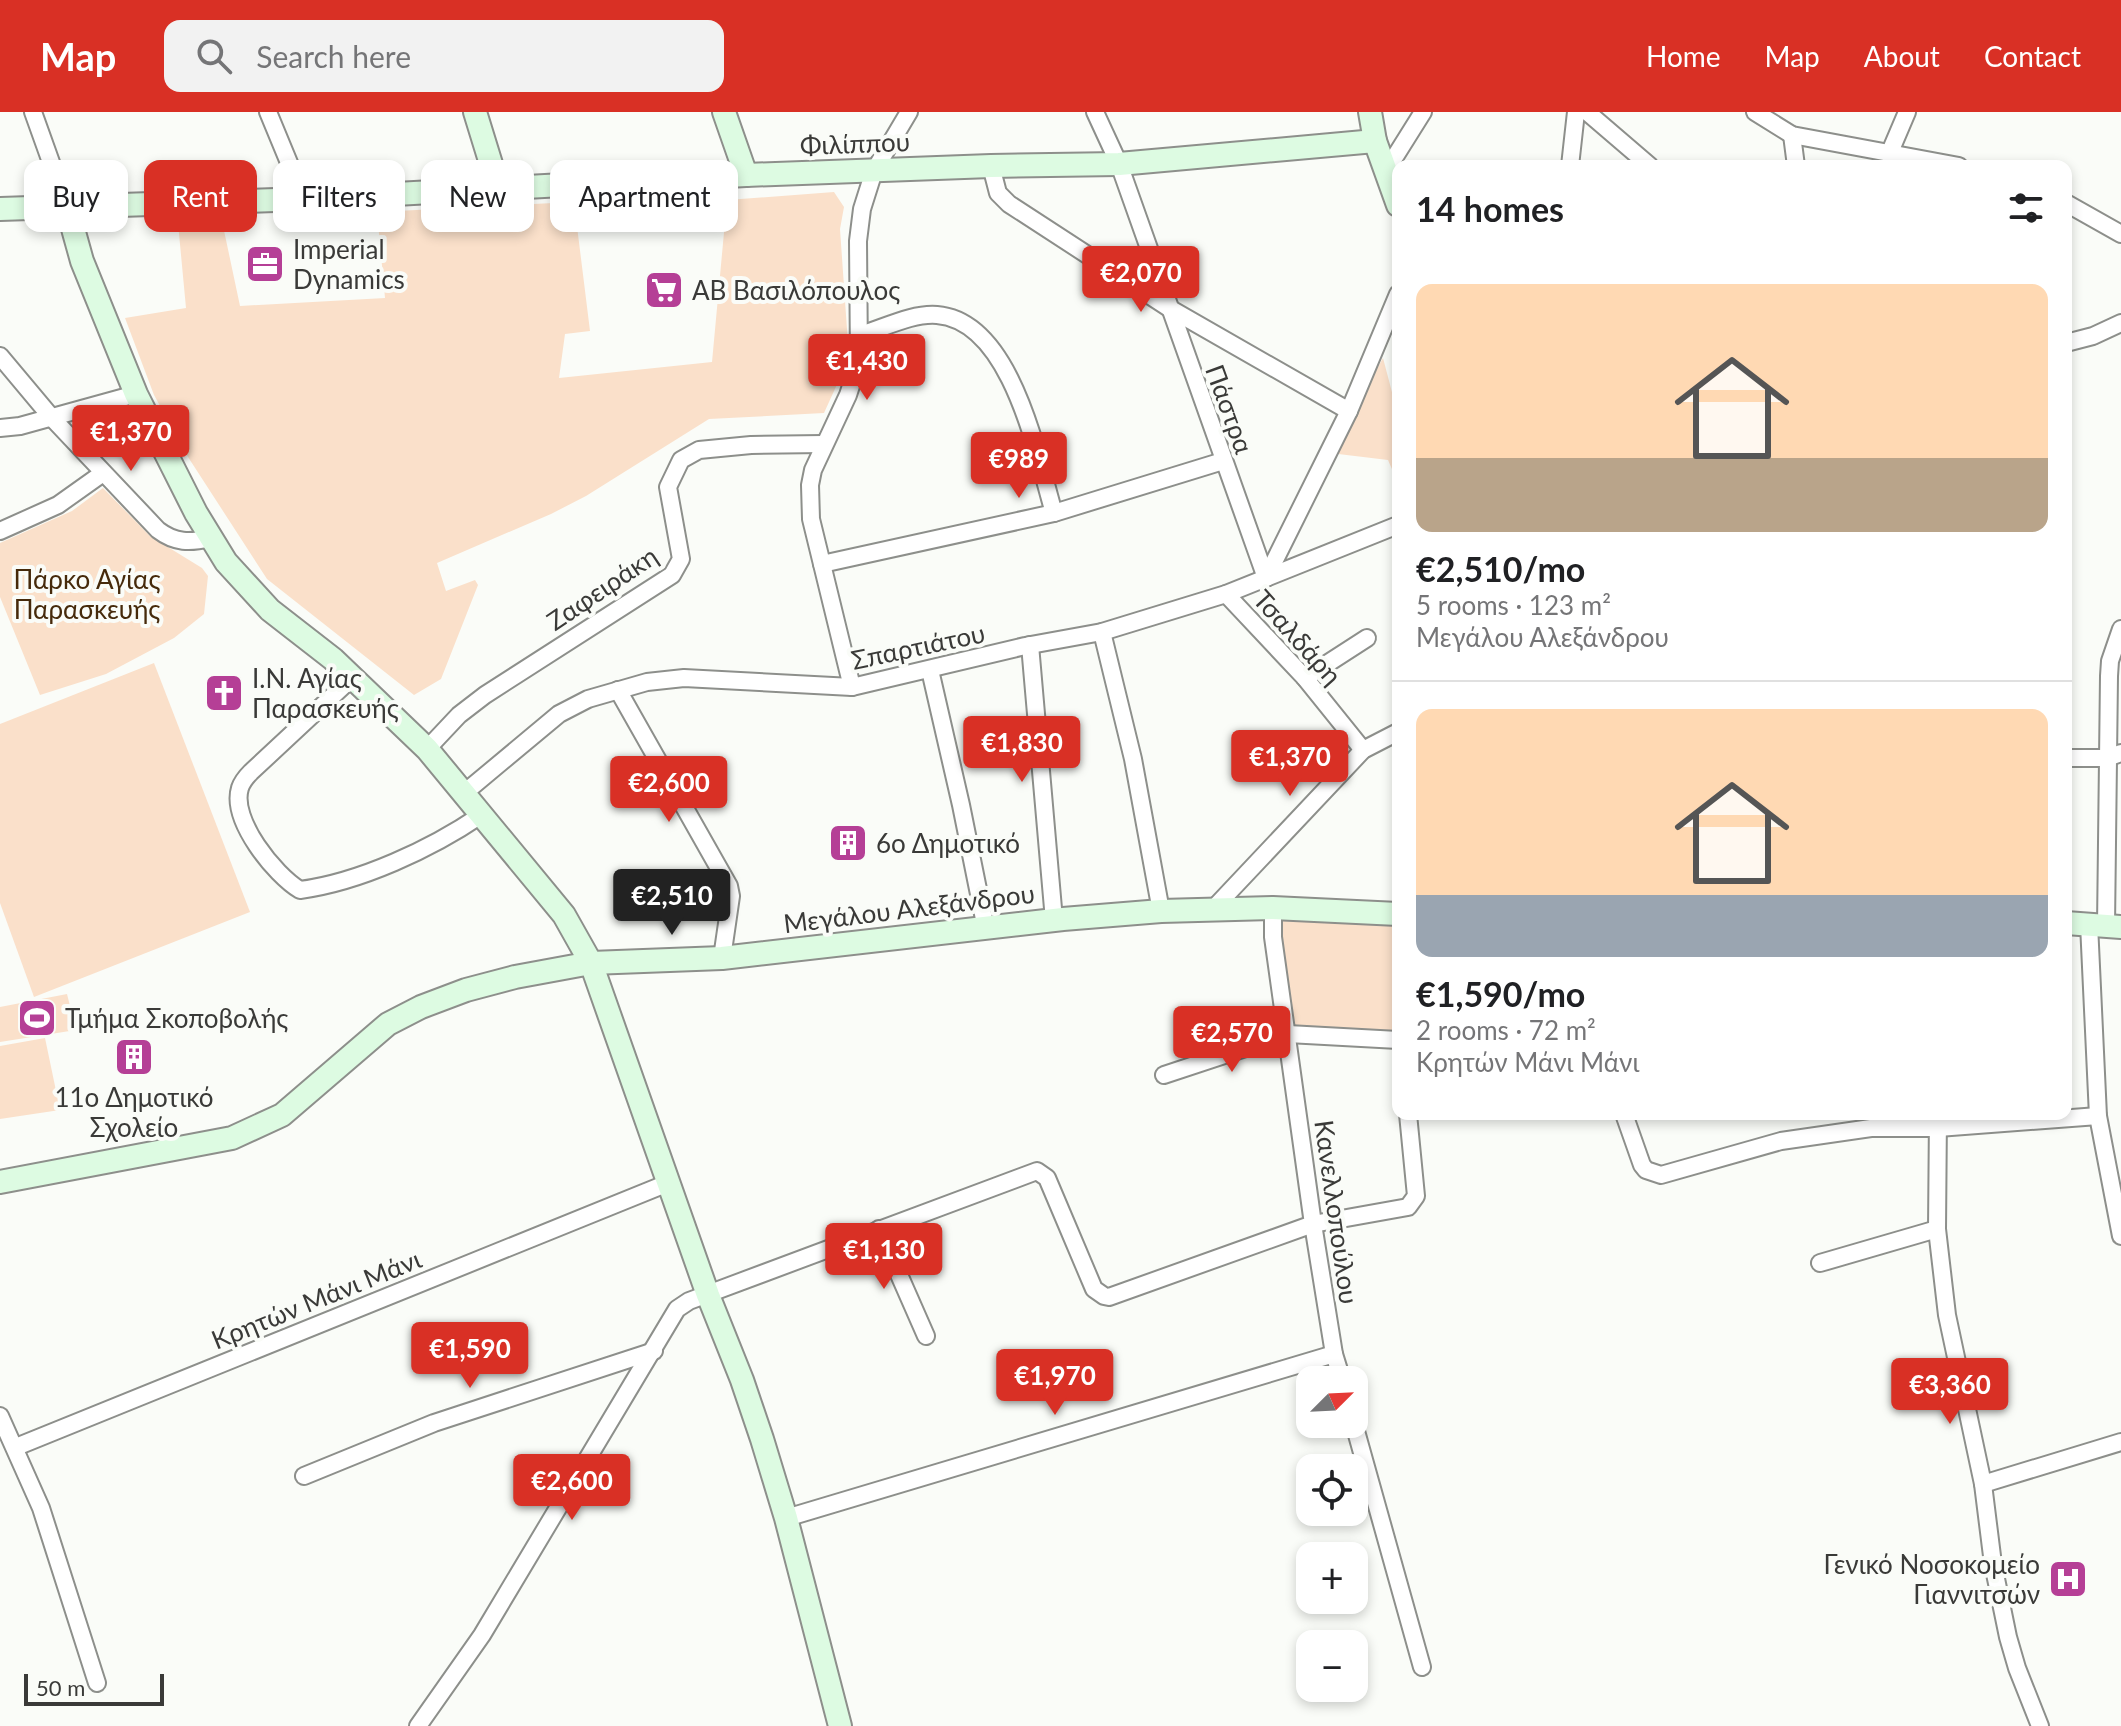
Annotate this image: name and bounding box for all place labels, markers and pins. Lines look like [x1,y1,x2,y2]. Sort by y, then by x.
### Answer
place label: Imperial Dynamics [293,233,405,295]
office icon: Imperial Dynamics [244,243,286,285]
pin: €2,070 [1076,246,1206,314]
supermarket icon: ΑΒ Βασιλόπουλος [643,269,685,311]
place label: ΑΒ Βασιλόπουλος [692,274,900,306]
pin: €1,430 [802,334,932,402]
pin: €1,370 [66,405,196,473]
pin: €989 [972,432,1066,500]
place label: Ι.Ν. Αγίας Παρασκευής [252,662,399,724]
church icon: Ι.Ν. Αγίας Παρασκευής [203,672,245,714]
pin: €1,830 [957,716,1087,784]
pin: €1,370 [1225,730,1355,798]
pin: €2,600 [604,756,734,824]
building icon: 6ο Δημοτικό [827,822,869,864]
place label: 6ο Δημοτικό [876,827,1020,859]
pin: €2,510 [607,869,737,937]
sports icon: Τμήμα Σκοποβολής [16,997,58,1039]
place label: Τμήμα Σκοποβολής [65,1002,288,1034]
pin: €2,570 [1167,1006,1297,1074]
building icon: 11ο Δημοτικό Σχολείο [113,1036,155,1078]
place label: 11ο Δημοτικό Σχολείο [54,1081,214,1143]
pin: €1,130 [819,1223,949,1291]
pin: €1,590 [405,1322,535,1390]
pin: €1,970 [990,1349,1120,1417]
pin: €3,360 [1885,1358,2015,1426]
pin: €2,600 [507,1454,637,1522]
place label: Γενικό Νοσοκομείο Γιαννιτσών [1823,1548,2040,1610]
hospital icon: Γενικό Νοσοκομείο Γιαννιτσών [2047,1558,2089,1600]

